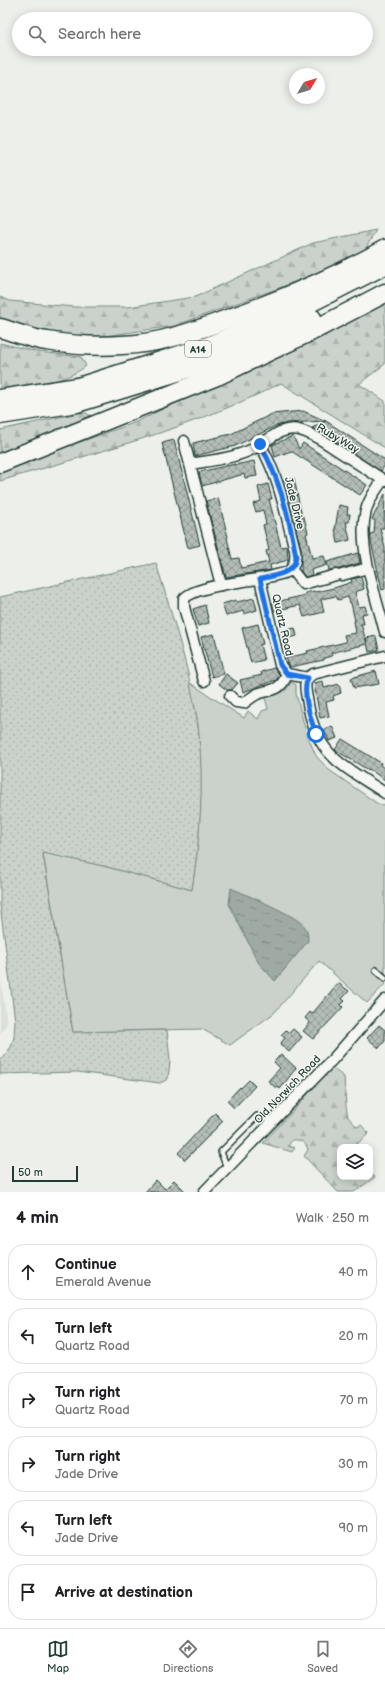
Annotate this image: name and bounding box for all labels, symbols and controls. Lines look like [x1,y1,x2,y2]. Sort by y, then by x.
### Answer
search box [12,12,373,56]
icon: search [26,23,48,45]
text: Search here [58,25,141,44]
north arrow [289,68,325,104]
road number: A14 [185,341,211,357]
street label: Ruby Way [314,421,361,456]
route end [251,435,269,453]
street label: Jade Drive [282,476,307,531]
street label: Quartz Road [269,593,296,657]
route start [307,725,325,743]
street label: Old Norwich Road [251,1052,323,1126]
map controls [337,1144,373,1180]
button: layers [337,1144,373,1180]
scale bar [12,1164,78,1183]
text: 50 m [18,1166,43,1179]
text: 4 min [16,1208,59,1228]
text: Walk · 250 m [296,1210,369,1226]
text: Continue [55,1255,117,1274]
icon: ahead [17,1261,39,1283]
text: 40 m [338,1264,368,1280]
text: Emerald Avenue [55,1274,151,1290]
text: Turn left [55,1319,112,1338]
icon: left [17,1325,39,1347]
text: 20 m [338,1328,368,1344]
text: Quartz Road [55,1338,130,1354]
text: Turn right [55,1383,120,1402]
icon: right [17,1389,39,1411]
text: 70 m [340,1392,368,1408]
text: Quartz Road [55,1402,130,1418]
text: Turn right [55,1447,120,1466]
icon: right [17,1453,39,1475]
text: 30 m [338,1456,368,1472]
text: Jade Drive [55,1466,118,1482]
text: Turn left [55,1511,112,1530]
icon: left [17,1517,39,1539]
text: 90 m [339,1520,368,1536]
text: Jade Drive [55,1530,118,1546]
icon: arrive [17,1581,39,1603]
text: Arrive at destination [55,1583,193,1602]
tab: Map [47,1638,69,1675]
tab: Directions [163,1638,213,1675]
tab: Saved [307,1638,338,1675]

